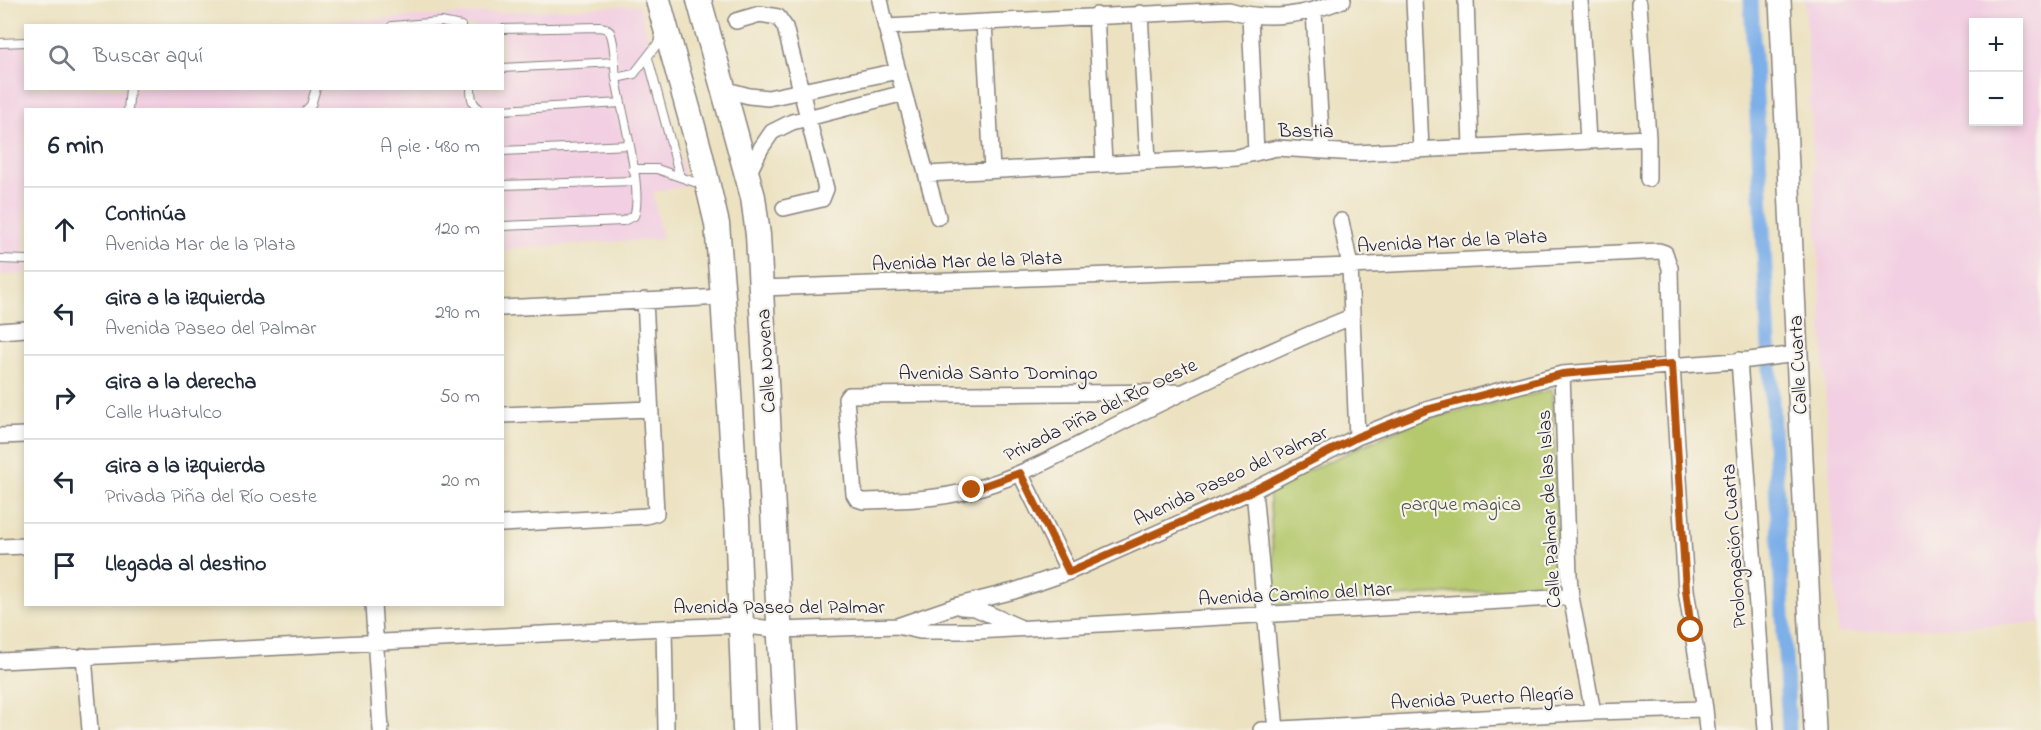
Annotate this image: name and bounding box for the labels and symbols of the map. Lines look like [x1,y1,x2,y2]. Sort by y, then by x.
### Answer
street label: Bastia [1277,117,1334,147]
street label: Avenida Mar de la Plata [1356,223,1548,262]
street label: Avenida Mar de la Plata [871,245,1063,280]
street label: Calle Novena [750,308,785,414]
street label: Calle Cuarta [1782,315,1817,415]
street label: Privada Piña del Río Oeste [999,352,1203,471]
street label: Avenida Santo Domingo [898,360,1098,390]
street label: Calle Palmar de las Islas [1531,409,1570,609]
street label: Avenida Paseo del Palmar [1129,419,1334,535]
street label: Prolongación Cuarta [1715,463,1757,629]
route end [958,476,984,502]
park label: parque magica [1401,491,1521,521]
street label: Avenida Camino del Mar [1198,576,1394,615]
street label: Avenida Paseo del Palmar [673,594,886,623]
route start [1677,616,1703,642]
street label: Avenida Puerto Alegría [1390,680,1575,720]

